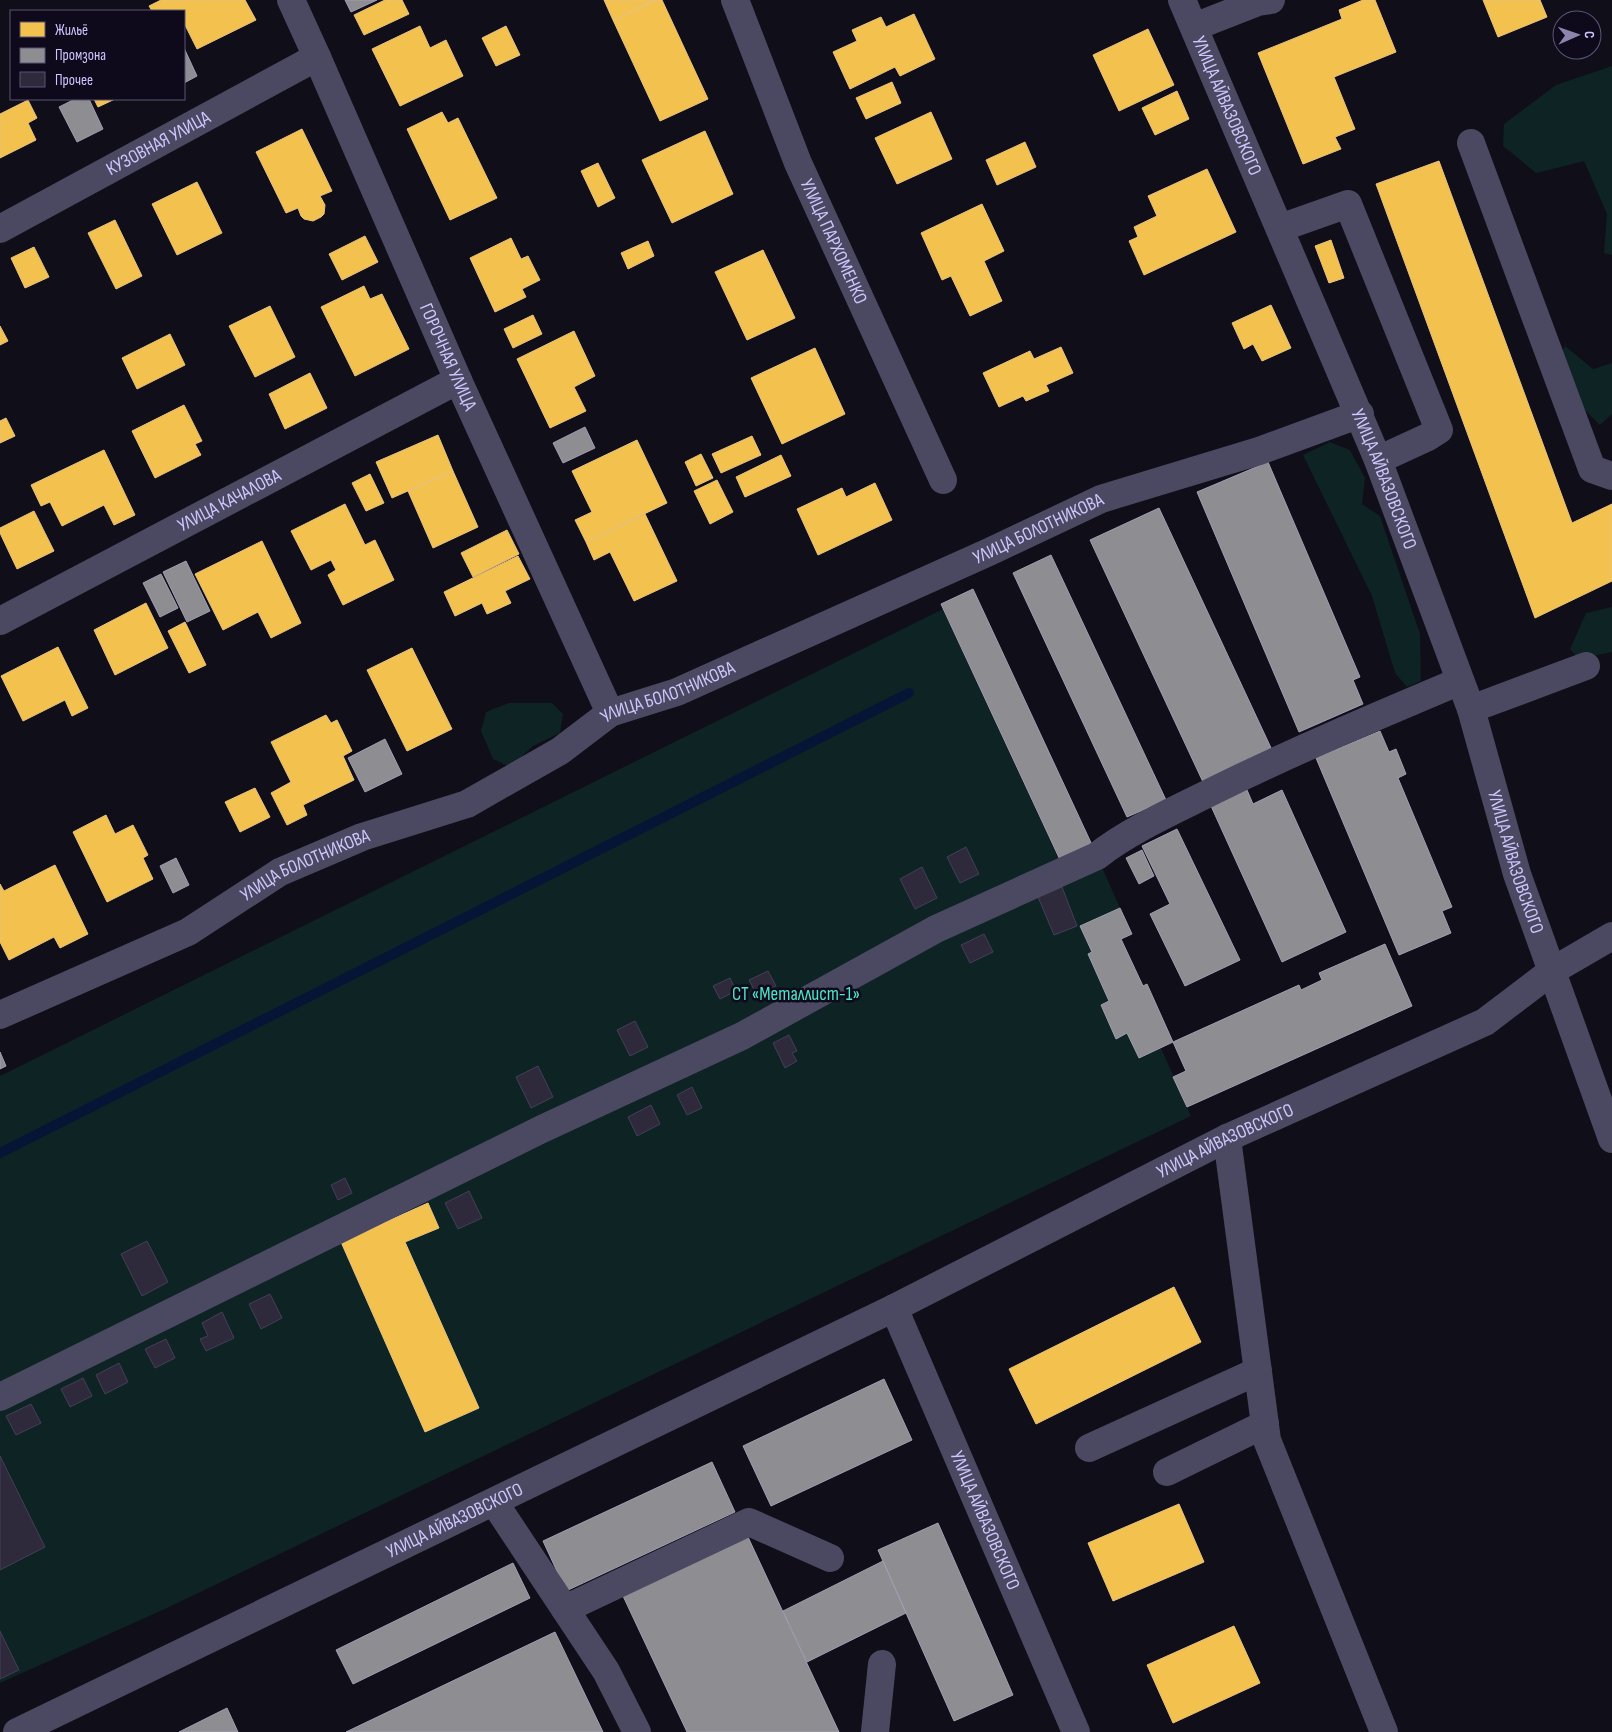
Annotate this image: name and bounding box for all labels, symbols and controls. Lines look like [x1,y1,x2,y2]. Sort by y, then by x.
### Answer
legend [10,10,185,100]
north arrow [1552,10,1602,60]
text: Жильё [55,21,88,40]
text: С [1581,31,1598,38]
street label: УЛИЦА АЙВАЗОВСКОГО [1187,33,1267,179]
text: Промзона [55,46,106,65]
text: Прочее [55,71,93,90]
street label: КУЗОВНАЯ УЛИЦА [102,105,215,181]
street label: УЛИЦА ПАРХОМЕНКО [795,175,872,308]
street label: ГОРОЧНАЯ УЛИЦА [414,300,482,415]
street label: УЛИЦА АЙВАЗОВСКОГО [1346,405,1422,553]
street label: УЛИЦА КАЧАЛОВА [174,463,286,537]
street label: УЛИЦА БОЛОТНИКОВА [969,488,1108,569]
street label: УЛИЦА БОЛОТНИКОВА [596,656,739,728]
street label: УЛИЦА АЙВАЗОВСКОГО [1483,787,1549,937]
street label: УЛИЦА БОЛОТНИКОВА [236,824,373,906]
park label: СТ «Металлист-1» [732,983,860,1006]
street label: УЛИЦА АЙВАЗОВСКОГО [1153,1098,1297,1183]
street label: УЛИЦА АЙВАЗОВСКОГО [945,1447,1025,1593]
street label: УЛИЦА АЙВАЗОВСКОГО [382,1478,527,1563]

